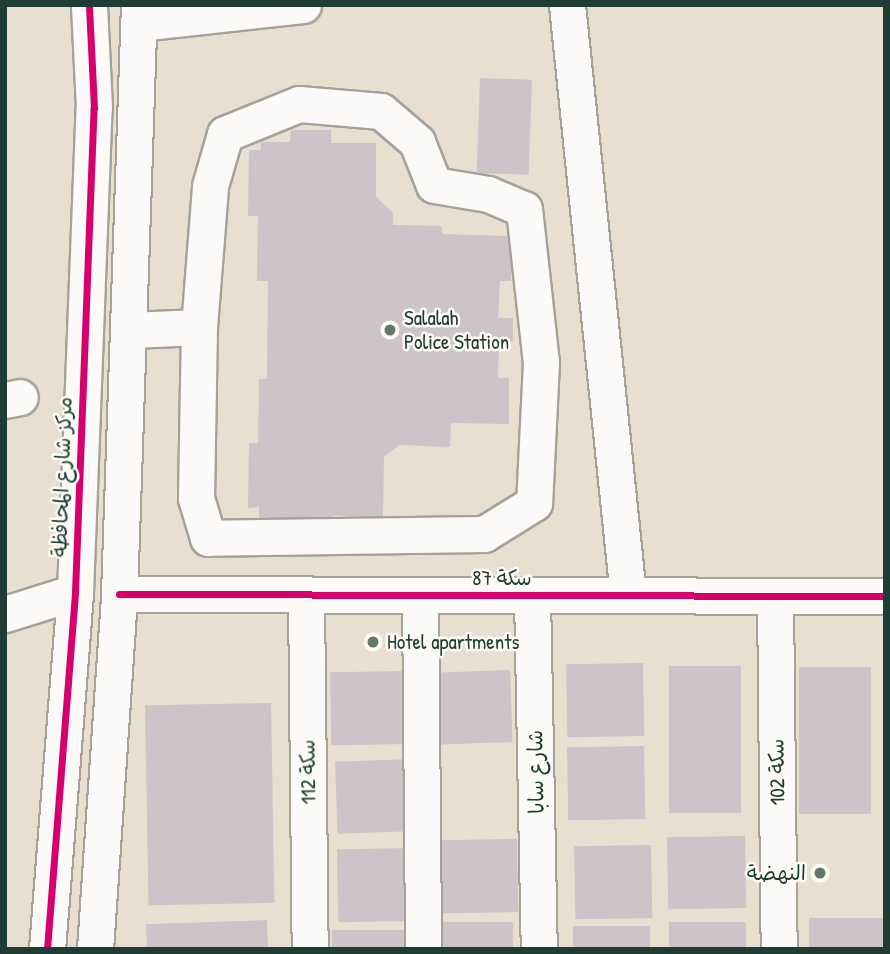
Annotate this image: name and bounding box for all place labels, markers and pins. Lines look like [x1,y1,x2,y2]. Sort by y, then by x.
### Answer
place label: Salalah Police Station [404,305,509,355]
marker: Salalah Police Station [382,322,398,338]
place label: Hotel apartments [387,629,519,655]
marker: Hotel apartments [365,634,381,650]
place label: النهضة [747,860,806,886]
marker: النهضة [812,865,828,881]

